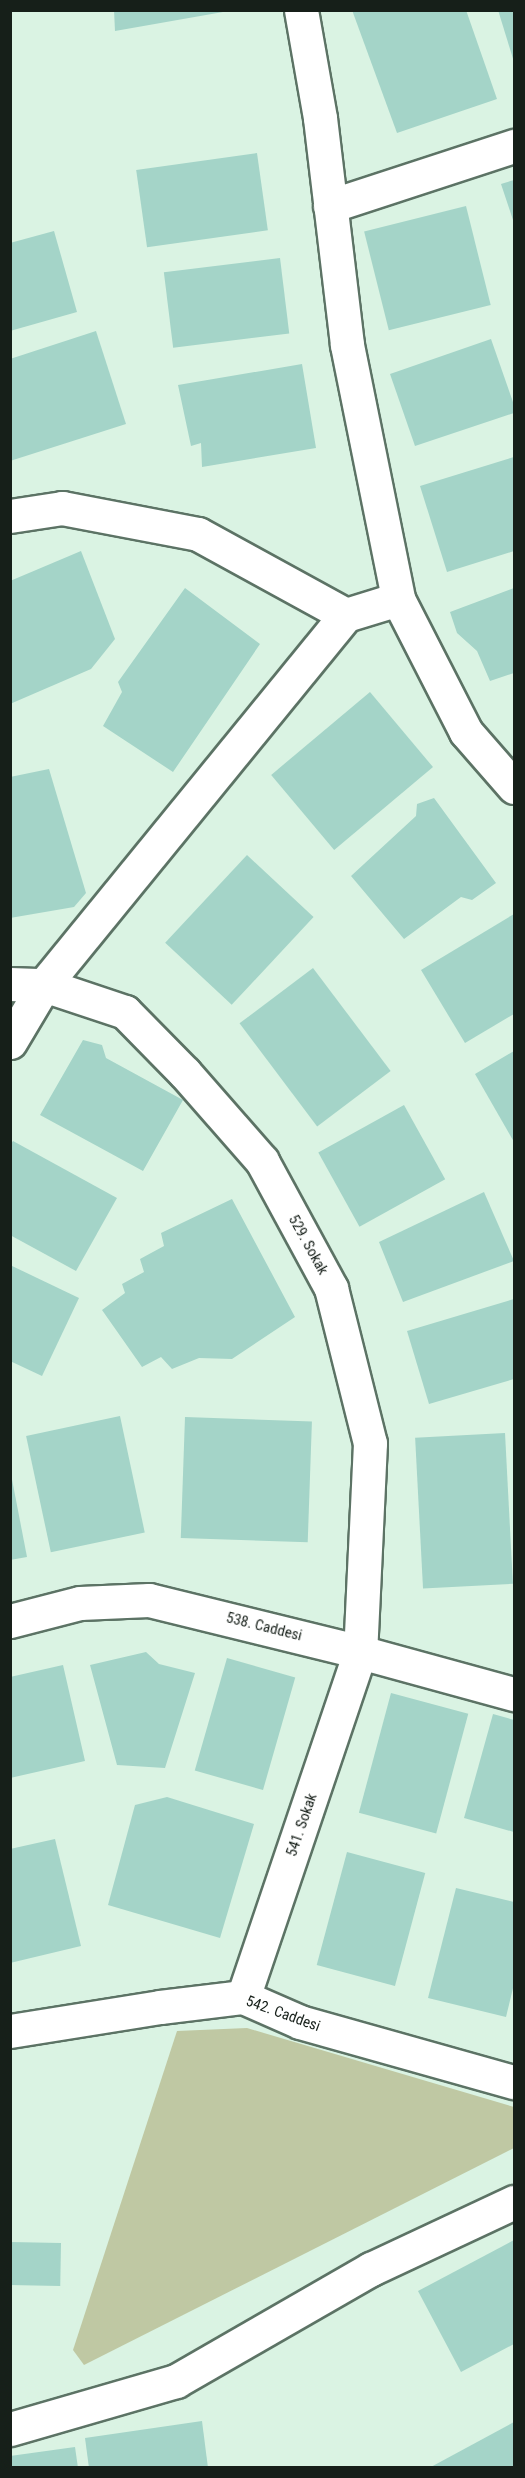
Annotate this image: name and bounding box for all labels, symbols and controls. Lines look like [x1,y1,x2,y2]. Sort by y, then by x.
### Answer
street label: 529. Sokak [284,1212,332,1278]
street label: 538. Caddesi [224,1609,304,1645]
street label: 541. Sokak [283,1791,321,1859]
street label: 542. Caddesi [244,1992,322,2036]

